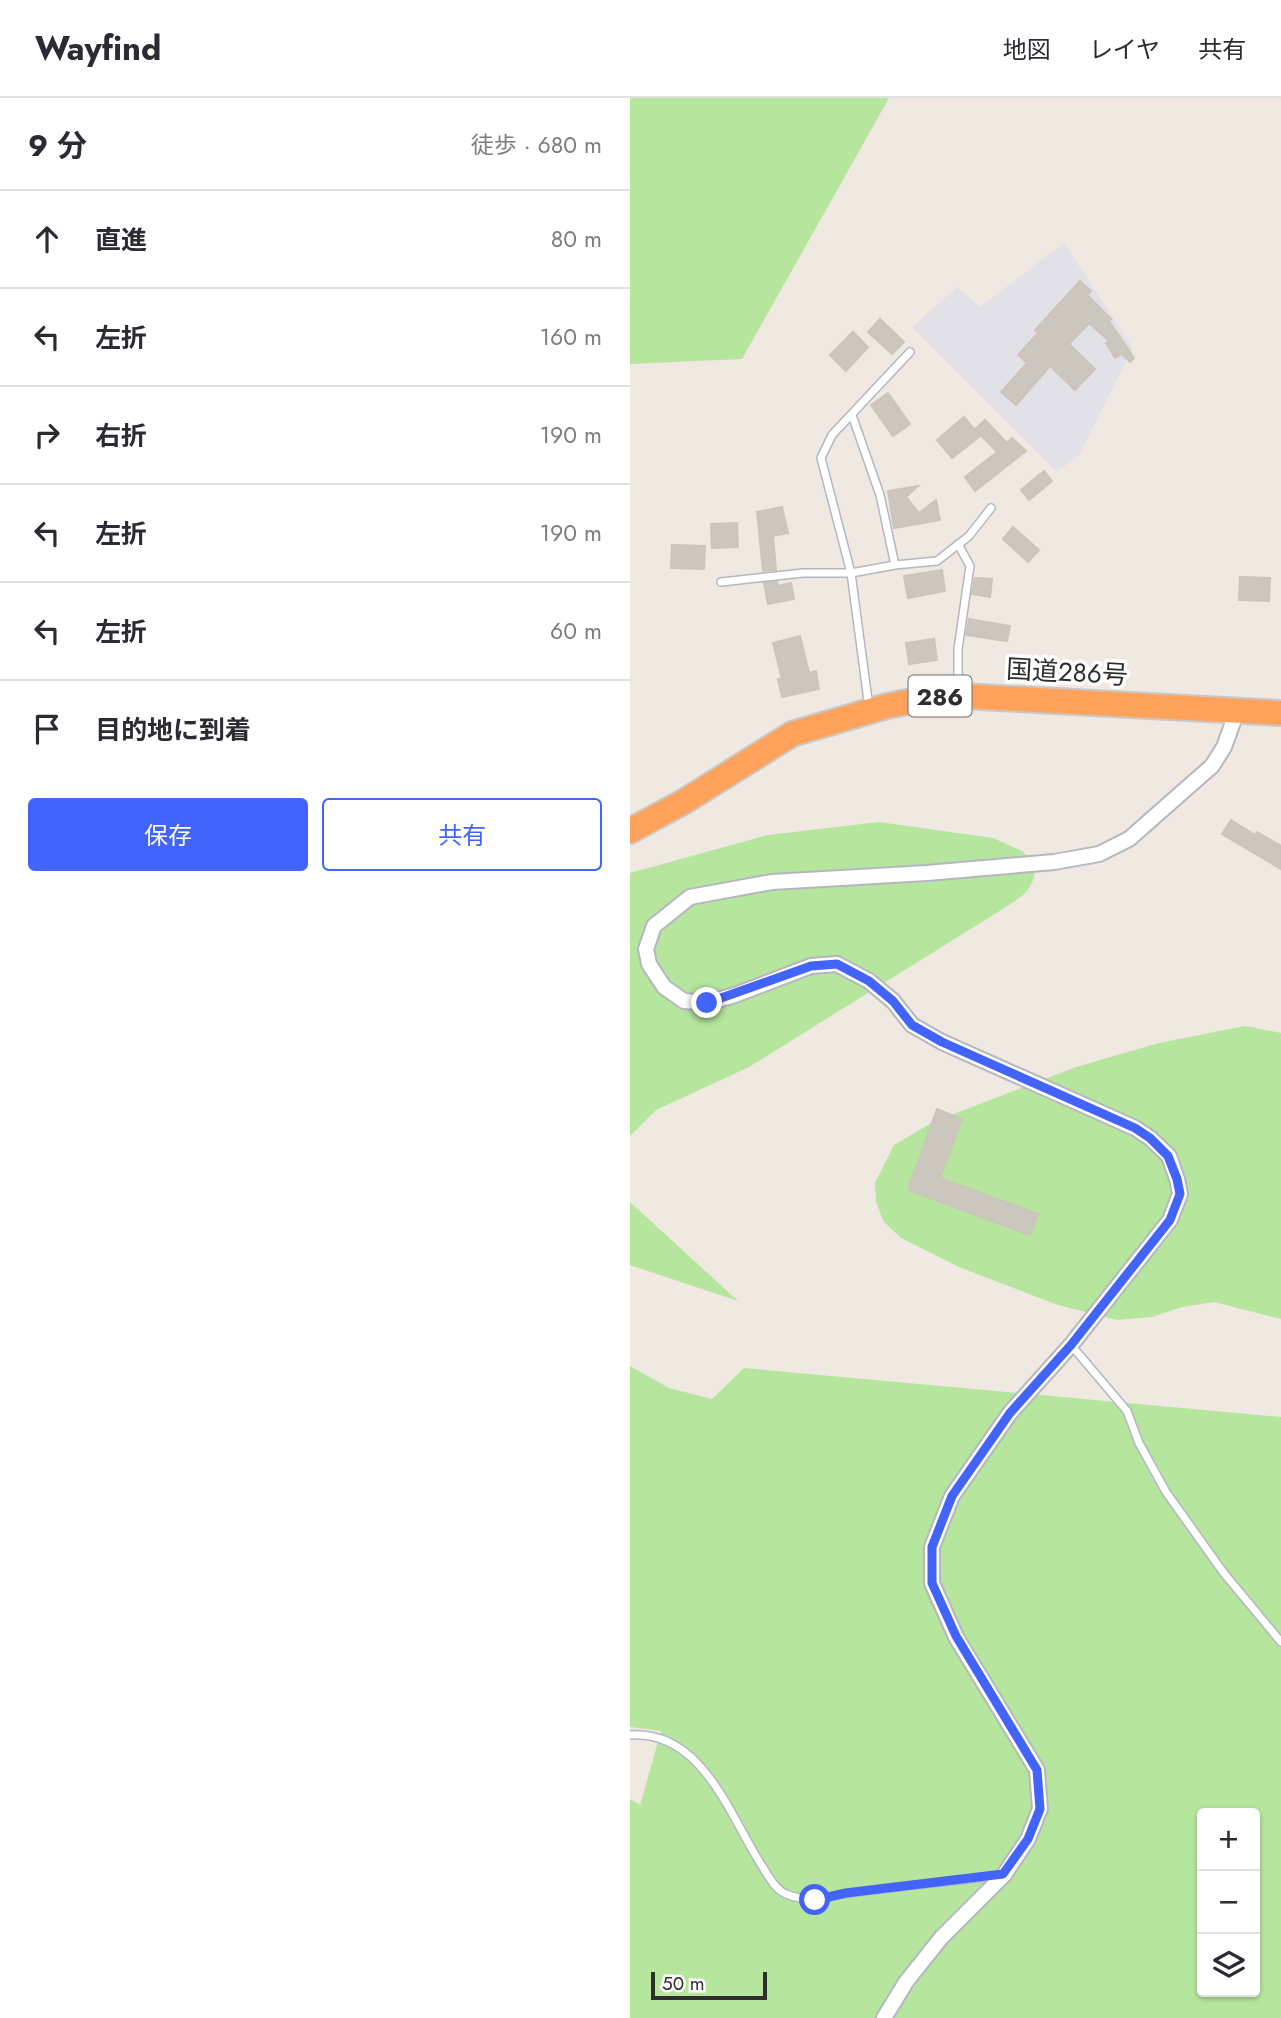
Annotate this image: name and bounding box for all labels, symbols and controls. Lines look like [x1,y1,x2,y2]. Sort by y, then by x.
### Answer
text: Wayfind [35,25,161,72]
text: 地図 [1003,32,1051,67]
text: レイヤ [1089,32,1160,67]
text: 共有 [1198,32,1246,67]
text: 9 分 [28,124,87,167]
text: 徒歩 · 680 m [471,128,602,162]
icon: ahead [28,220,66,258]
text: 直進 [95,221,147,259]
text: 80 m [551,222,602,256]
icon: left [28,318,66,356]
text: 左折 [95,319,147,357]
text: 160 m [540,320,602,354]
icon: right [28,416,66,454]
text: 右折 [95,417,147,455]
text: 190 m [540,418,602,452]
icon: left [28,514,66,552]
text: 左折 [95,515,147,553]
text: 190 m [540,516,602,550]
icon: left [28,612,66,650]
text: 左折 [95,613,147,651]
text: 60 m [550,614,602,648]
street label: 国道286号 [1005,650,1129,694]
road number: 286 [908,676,972,716]
icon: arrive [28,710,66,748]
text: 目的地に到着 [95,711,251,749]
button: 保存 [28,798,308,871]
button: 共有 [322,798,602,871]
route end [691,987,722,1018]
map controls [1197,1808,1260,1997]
button: + [1197,1808,1260,1871]
button: − [1197,1871,1260,1934]
route start [799,1884,830,1915]
button: layers [1197,1934,1260,1997]
scale bar [651,1969,766,2001]
text: 50 m [662,1970,705,1997]

